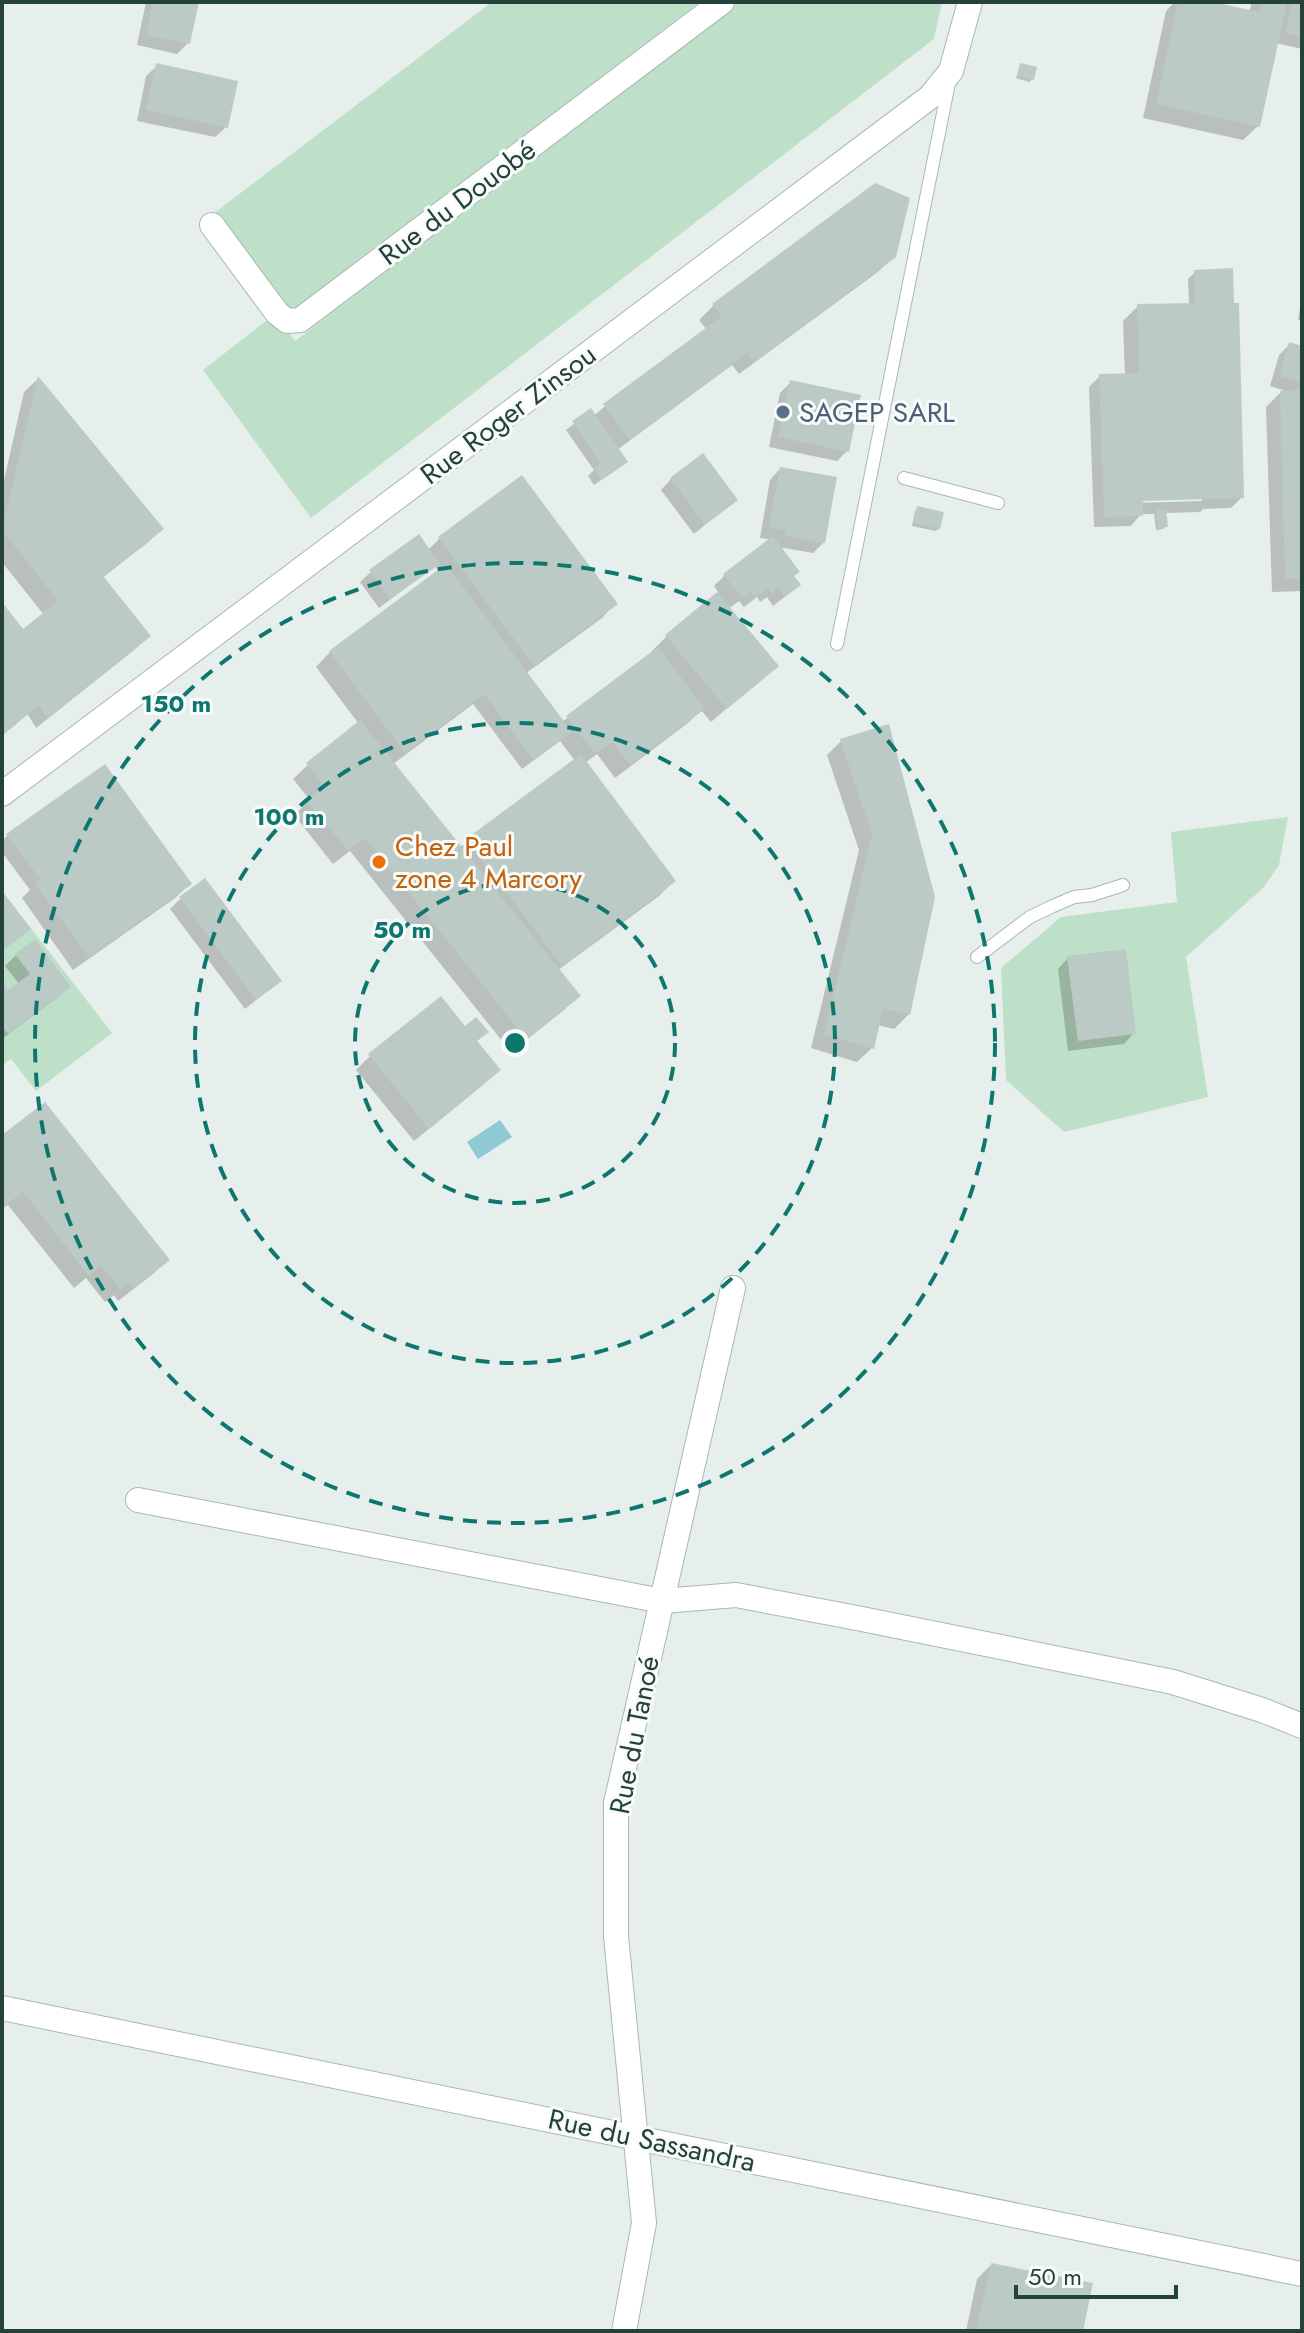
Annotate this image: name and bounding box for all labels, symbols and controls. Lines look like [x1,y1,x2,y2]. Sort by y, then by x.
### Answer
street label: Rue du Douobé [370,130,544,275]
street label: Rue Roger Zinsou [412,335,605,494]
place label: SAGEP SARL [799,392,955,433]
marker: SAGEP SARL [774,403,792,421]
text: 150 m [141,686,211,721]
text: 100 m [254,799,324,834]
place label: Chez Paul zone 4 Marcory [395,826,582,899]
marker: Chez Paul zone 4 Marcory [370,853,388,871]
text: 50 m [373,912,431,947]
centre of rings [501,1029,529,1057]
street label: Rue du Tanoé [599,1652,670,1818]
street label: Rue du Sassandra [545,2099,759,2182]
scale bar [1016,2249,1176,2299]
text: 50 m [1028,2259,1082,2294]

